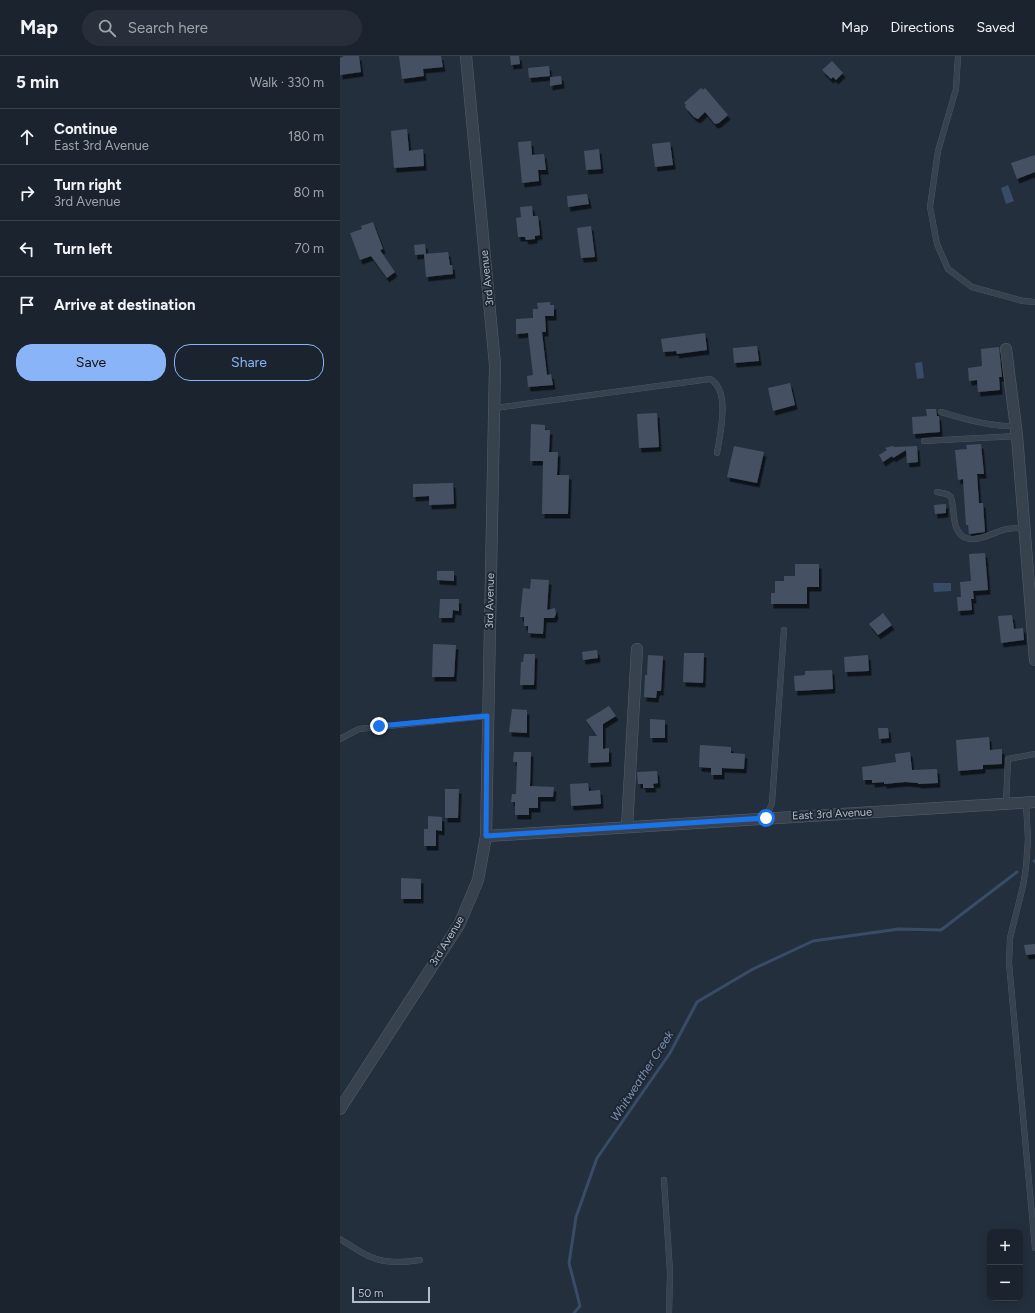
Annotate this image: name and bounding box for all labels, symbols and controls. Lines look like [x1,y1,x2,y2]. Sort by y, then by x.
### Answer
search box [82,10,362,46]
text: Map [20,16,58,39]
icon: search [96,17,118,39]
text: Search here [128,19,208,37]
text: Map [841,19,869,36]
text: Directions [891,19,954,36]
text: Saved [976,19,1015,36]
text: 5 min [16,72,59,92]
text: Walk · 330 m [250,75,324,90]
text: Continue [54,120,117,138]
icon: ahead [16,126,38,148]
text: 180 m [288,129,324,144]
text: East 3rd Avenue [54,138,149,153]
text: Turn right [54,176,122,194]
icon: right [16,182,38,204]
text: 80 m [293,185,324,200]
text: 3rd Avenue [54,194,120,209]
icon: left [16,238,38,260]
text: Turn left [54,240,112,258]
text: 70 m [294,241,324,256]
street label: 3rd Avenue [478,249,496,307]
icon: arrive [16,294,38,316]
text: Arrive at destination [54,296,195,314]
button: Save [16,344,166,381]
button: Share [174,344,324,381]
street label: 3rd Avenue [483,573,497,629]
route end [370,717,388,735]
street label: East 3rd Avenue [792,805,872,823]
route start [757,809,775,827]
street label: 3rd Avenue [427,914,467,968]
water label: Whitweather Creek [607,1027,677,1124]
map controls [987,1229,1023,1301]
button: + [987,1229,1023,1265]
button: − [987,1265,1023,1301]
scale bar [352,1285,430,1304]
text: 50 m [358,1287,383,1300]

